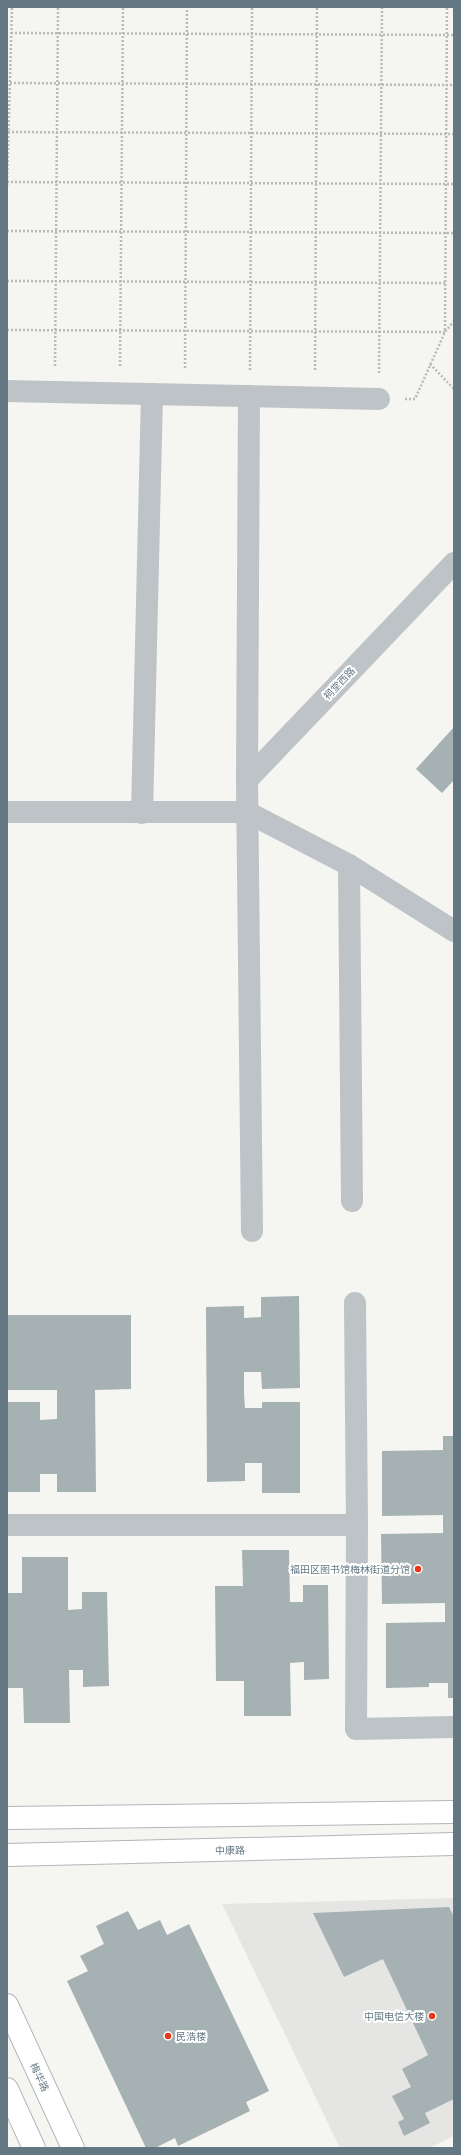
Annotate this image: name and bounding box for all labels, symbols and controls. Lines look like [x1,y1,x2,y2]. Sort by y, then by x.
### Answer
street label: 祠堂西路 [322,665,358,702]
place label: 福田区图书馆梅林街道分馆 [290,1564,410,1576]
marker: 福田区图书馆梅林街道分馆 [413,1564,423,1574]
street label: 中康路 [215,1845,245,1857]
place label: 中国电信大楼 [364,2011,424,2023]
marker: 中国电信大楼 [427,2011,437,2021]
marker: 民浩楼 [163,2031,173,2041]
place label: 民浩楼 [176,2031,206,2043]
street label: 梅华路 [27,2061,51,2094]

